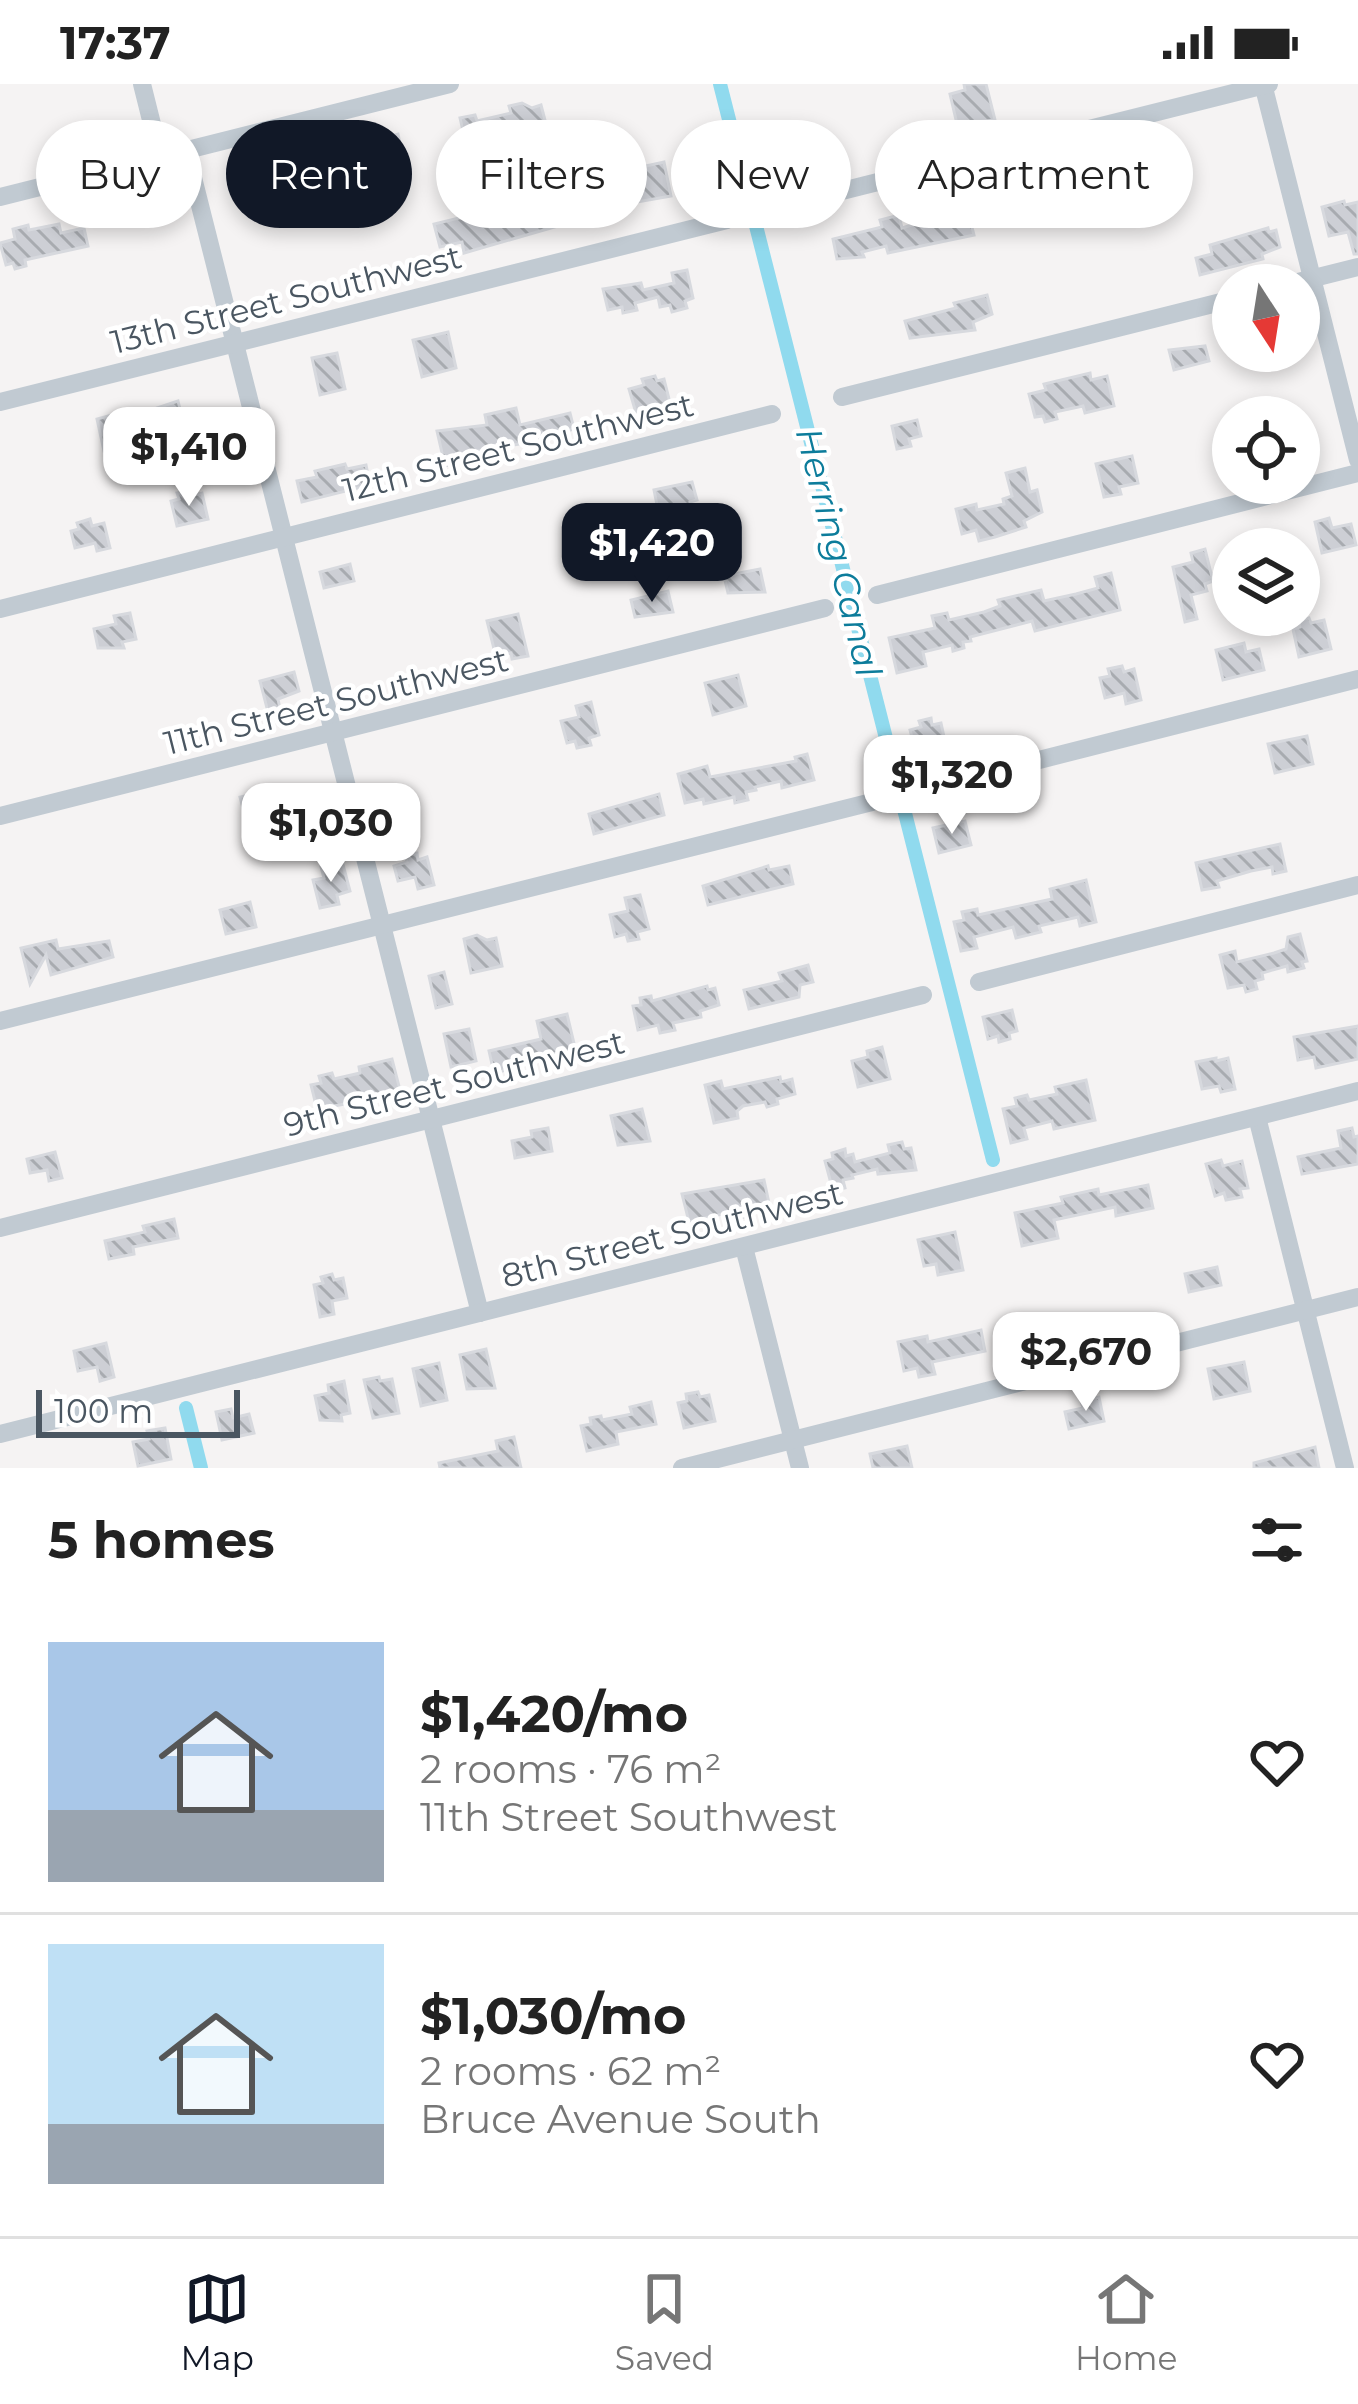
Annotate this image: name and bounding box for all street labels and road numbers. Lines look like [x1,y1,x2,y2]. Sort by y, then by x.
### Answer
street label: 13th Street Southwest [107,236,465,362]
street label: 12th Street Southwest [339,384,697,510]
street label: 11th Street Southwest [160,639,512,763]
street label: 9th Street Southwest [280,1021,628,1145]
street label: 8th Street Southwest [497,1172,847,1296]

